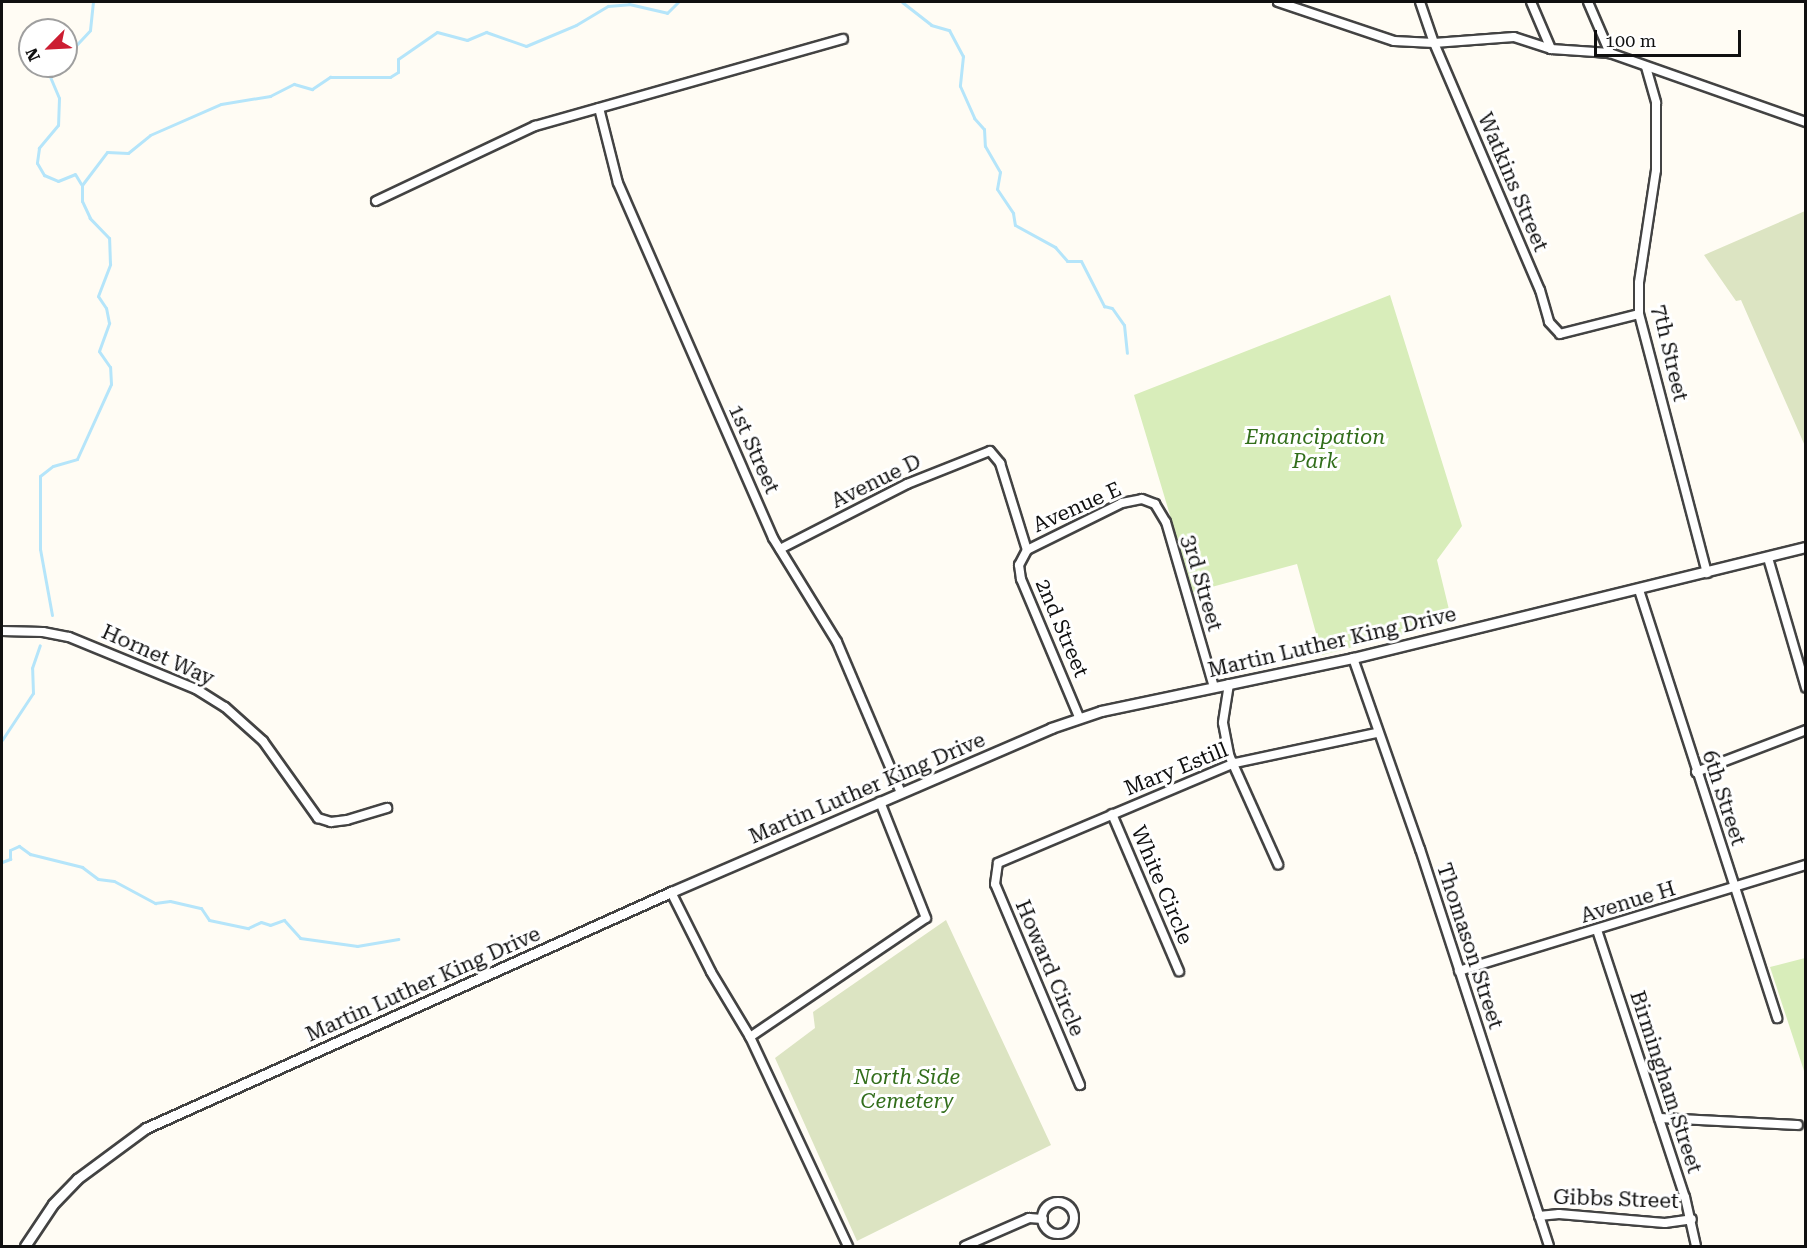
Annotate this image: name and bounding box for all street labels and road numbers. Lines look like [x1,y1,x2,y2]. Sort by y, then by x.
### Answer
street label: Watkins Street [1472,109,1554,255]
street label: 7th Street [1647,302,1693,404]
street label: 1st Street [723,400,785,498]
street label: Avenue D [827,448,925,514]
street label: Avenue E [1029,476,1125,538]
street label: 3rd Street [1176,532,1228,634]
street label: 2nd Street [1030,575,1094,681]
street label: Martin Luther King Drive [1205,601,1459,683]
street label: Hornet Way [98,619,218,691]
street label: Martin Luther King Drive [745,727,989,849]
street label: Mary Estill [1121,737,1231,801]
street label: 6th Street [1697,747,1751,849]
street label: White Circle [1126,822,1198,948]
street label: Thomason Street [1431,860,1509,1032]
street label: Avenue H [1577,876,1679,928]
street label: Howard Circle [1010,896,1090,1040]
street label: Martin Luther King Drive [302,921,544,1047]
street label: Birmingham Street [1625,988,1707,1176]
street label: Gibbs Street [1553,1184,1679,1214]

